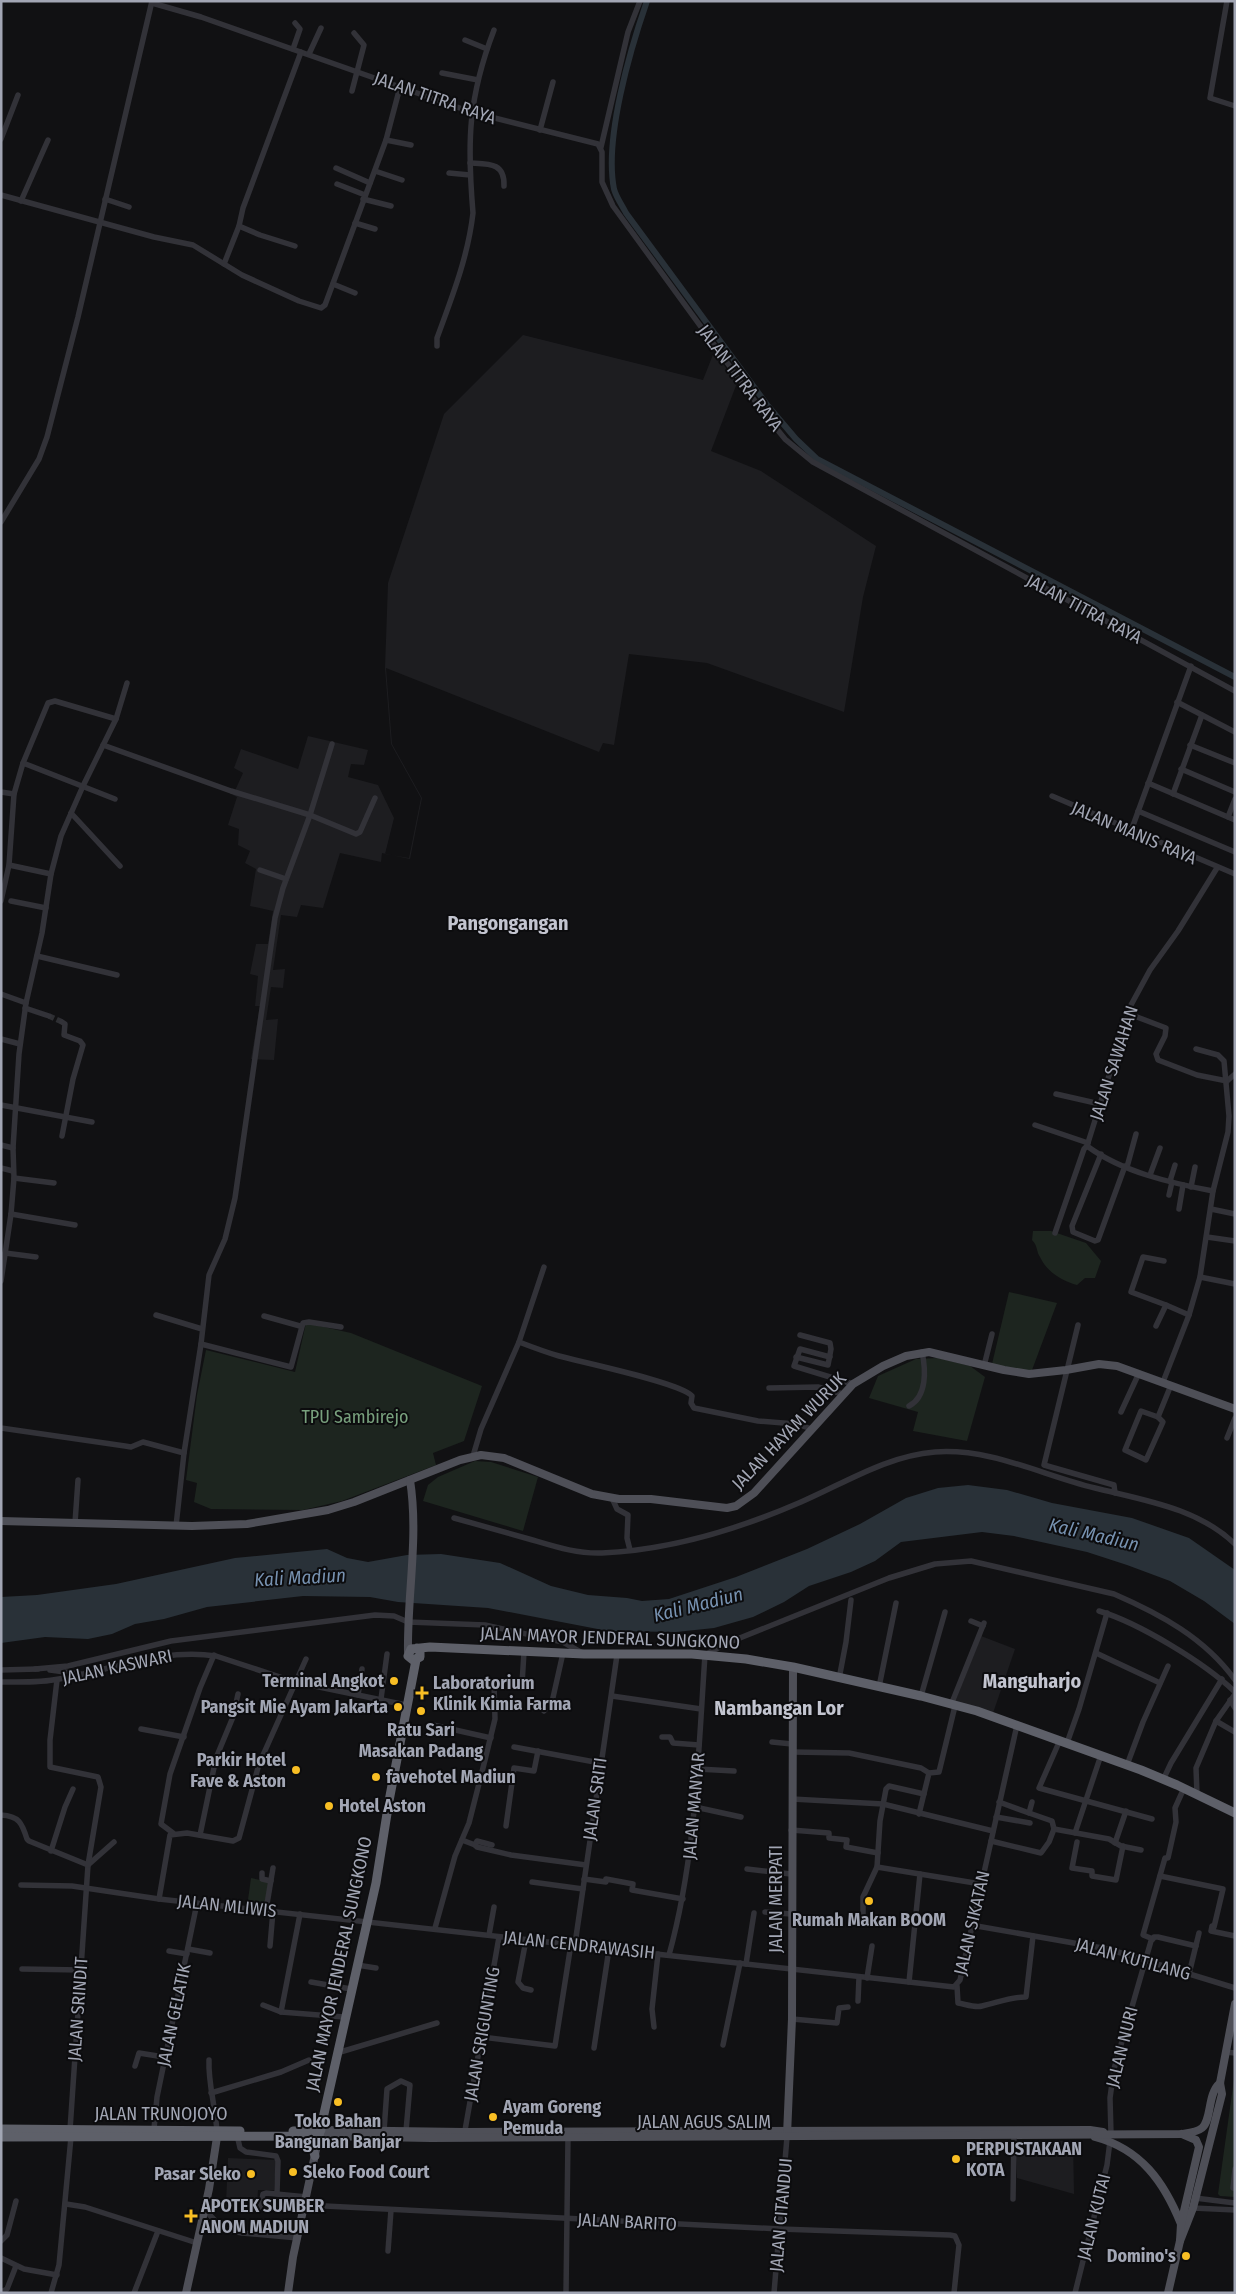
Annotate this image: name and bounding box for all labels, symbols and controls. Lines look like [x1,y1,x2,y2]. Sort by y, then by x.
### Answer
street label: JALAN TITRA RAYA [371,67,500,129]
street label: JALAN TITRA RAYA [693,320,788,436]
street label: JALAN TITRA RAYA [1022,569,1146,649]
street label: JALAN MANIS RAYA [1068,797,1200,870]
district label: Pangongangan [448,911,568,935]
street label: JALAN SAWAHAN [1085,1003,1143,1123]
street label: JALAN HAYAM WURUK [727,1367,851,1494]
park label: TPU Sambirejo [302,1406,408,1428]
water label: Kali Madiun [1047,1513,1141,1556]
water label: Kali Madiun [254,1564,346,1591]
water label: Kali Madiun [651,1582,745,1627]
street label: JALAN MAYOR JENDERAL SUNGKONO [480,1622,740,1654]
street label: JALAN KASWARI [60,1645,174,1689]
district label: Manguharjo [983,1669,1081,1693]
place label: Terminal Angkot [262,1670,385,1692]
place label: Laboratorium Klinik Kimia Farma [433,1672,571,1715]
marker: Terminal Angkot [388,1675,400,1687]
marker: Laboratorium Klinik Kimia Farma [415,1686,429,1700]
place label: Pangsit Mie Ayam Jakarta [201,1696,388,1718]
district label: Nambangan Lor [714,1696,844,1720]
marker: Pangsit Mie Ayam Jakarta [392,1701,404,1713]
marker: Ratu Sari Masakan Padang [415,1705,427,1717]
place label: Ratu Sari Masakan Padang [359,1719,483,1762]
place label: Parkir Hotel Fave & Aston [190,1749,286,1792]
street label: JALAN MANYAR [678,1751,710,1861]
street label: JALAN SRITI [578,1756,612,1842]
marker: Parkir Hotel Fave & Aston [290,1764,302,1776]
place label: favehotel Madiun [386,1766,516,1788]
marker: favehotel Madiun [370,1771,382,1783]
place label: Hotel Aston [339,1795,426,1817]
marker: Hotel Aston [323,1800,335,1812]
street label: JALAN MAYOR JENDERAL SUNGKONO [301,1834,377,2094]
street label: JALAN MERPATI [765,1845,787,1953]
street label: JALAN SIKATAN [949,1869,995,1977]
street label: JALAN MLIWIS [176,1890,278,1922]
marker: Rumah Makan BOOM [863,1895,875,1907]
place label: Rumah Makan BOOM [792,1909,946,1931]
street label: JALAN CENDRAWASIH [502,1926,656,1964]
street label: JALAN KUTILANG [1073,1933,1193,1985]
street label: JALAN SRINDIT [63,1955,93,2062]
street label: JALAN GELATIK [152,1961,196,2069]
street label: JALAN SRIGUNTING [459,1965,505,2103]
street label: JALAN NURI [1101,2004,1143,2090]
marker: Toko Bahan Bangunan Banjar [332,2096,344,2108]
place label: Ayam Goreng Pemuda [502,2096,601,2139]
street label: JALAN TRUNOJOYO [94,2103,228,2125]
place label: Toko Bahan Bangunan Banjar [275,2110,402,2153]
marker: Ayam Goreng Pemuda [487,2111,499,2123]
street label: JALAN AGUS SALIM [637,2111,771,2133]
place label: PERPUSTAKAAN KOTA [966,2138,1082,2181]
marker: PERPUSTAKAAN KOTA [950,2153,962,2165]
street label: JALAN CITANDUI [765,2157,797,2273]
place label: Sleko Food Court [303,2161,430,2183]
place label: Pasar Sleko [154,2163,241,2185]
marker: Sleko Food Court [287,2166,299,2178]
marker: Pasar Sleko [245,2168,257,2180]
street label: JALAN KUTAI [1073,2171,1115,2263]
place label: APOTEK SUMBER ANOM MADIUN [200,2195,325,2238]
street label: JALAN BARITO [577,2208,677,2236]
marker: APOTEK SUMBER ANOM MADIUN [185,2210,197,2222]
place label: Domino's [1107,2245,1176,2267]
marker: Domino's [1180,2250,1192,2262]

